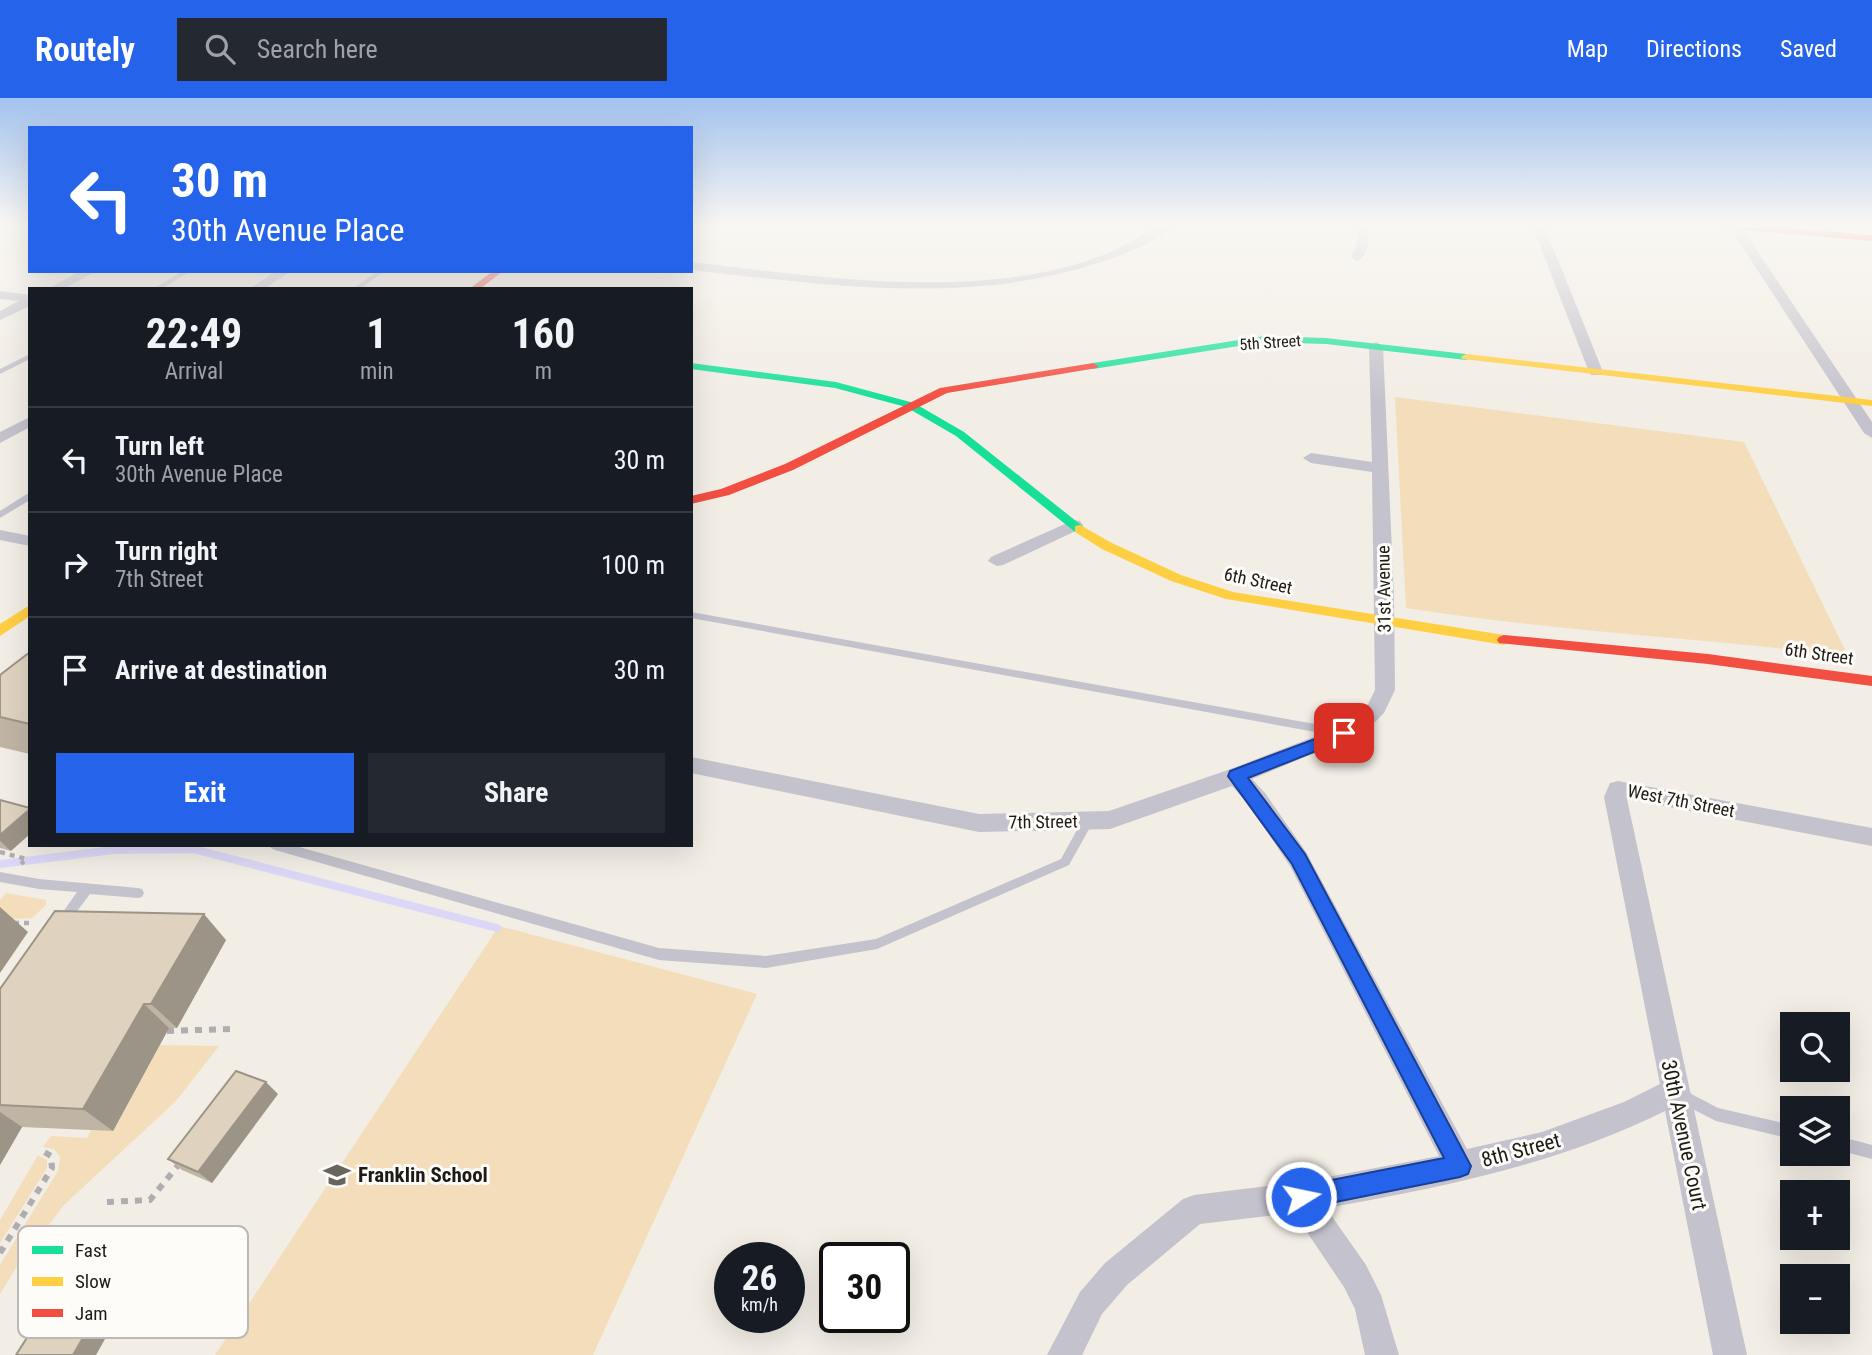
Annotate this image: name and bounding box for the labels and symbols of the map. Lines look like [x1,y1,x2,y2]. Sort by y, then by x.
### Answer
street label: 5th Street [1239,331,1302,354]
street label: 31st Avenue [1372,545,1395,633]
street label: 6th Street [1222,563,1294,598]
street label: 6th Street [1783,638,1855,669]
pin [1314,703,1374,763]
street label: West 7th Street [1626,780,1736,821]
street label: 7th Street [1008,810,1078,833]
street label: 30th Avenue Court [1656,1058,1712,1212]
street label: 8th Street [1479,1128,1563,1172]
school or university icon: Franklin School [322,1160,352,1190]
position arrow [1264,1160,1338,1234]
place label: Franklin School [358,1163,488,1187]
legend [18,1226,248,1338]
text: Fast [75,1239,107,1262]
speed limit sign: 30 [819,1242,910,1333]
text: Slow [75,1270,111,1293]
text: Jam [75,1302,108,1325]

